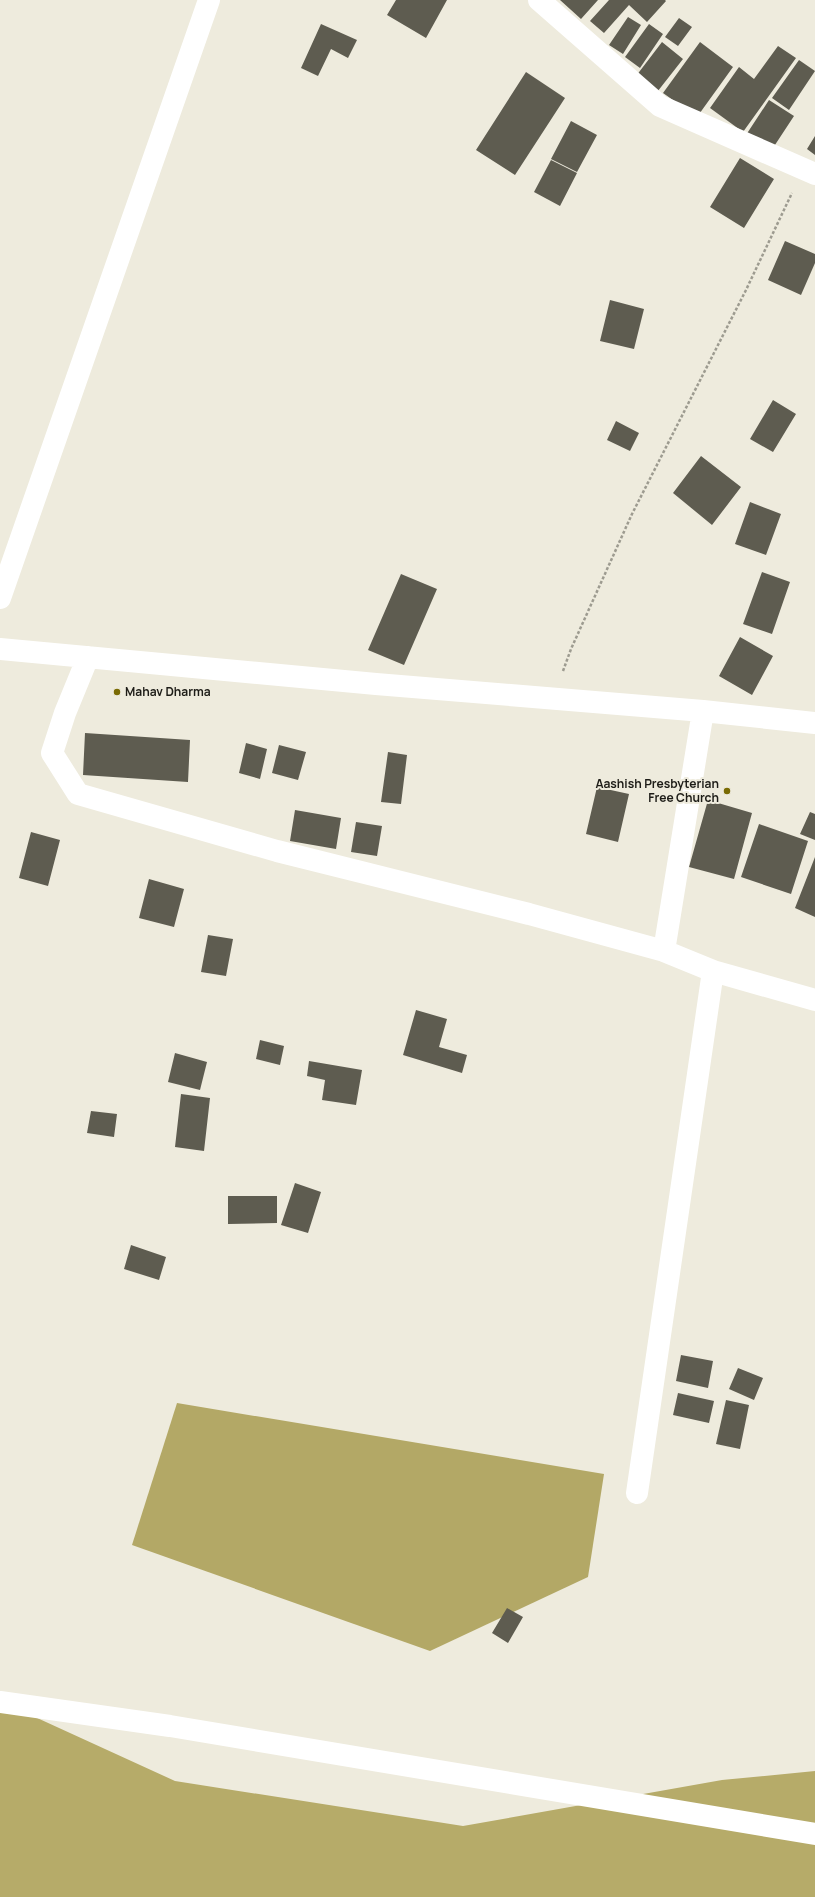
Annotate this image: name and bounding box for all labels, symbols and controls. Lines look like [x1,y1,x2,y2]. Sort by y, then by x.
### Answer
place label: Mahav Dharma [125,683,211,700]
marker: Mahav Dharma [112,687,122,697]
place label: Aashish Presbyterian Free Church [595,775,719,806]
marker: Aashish Presbyterian Free Church [722,786,732,796]

